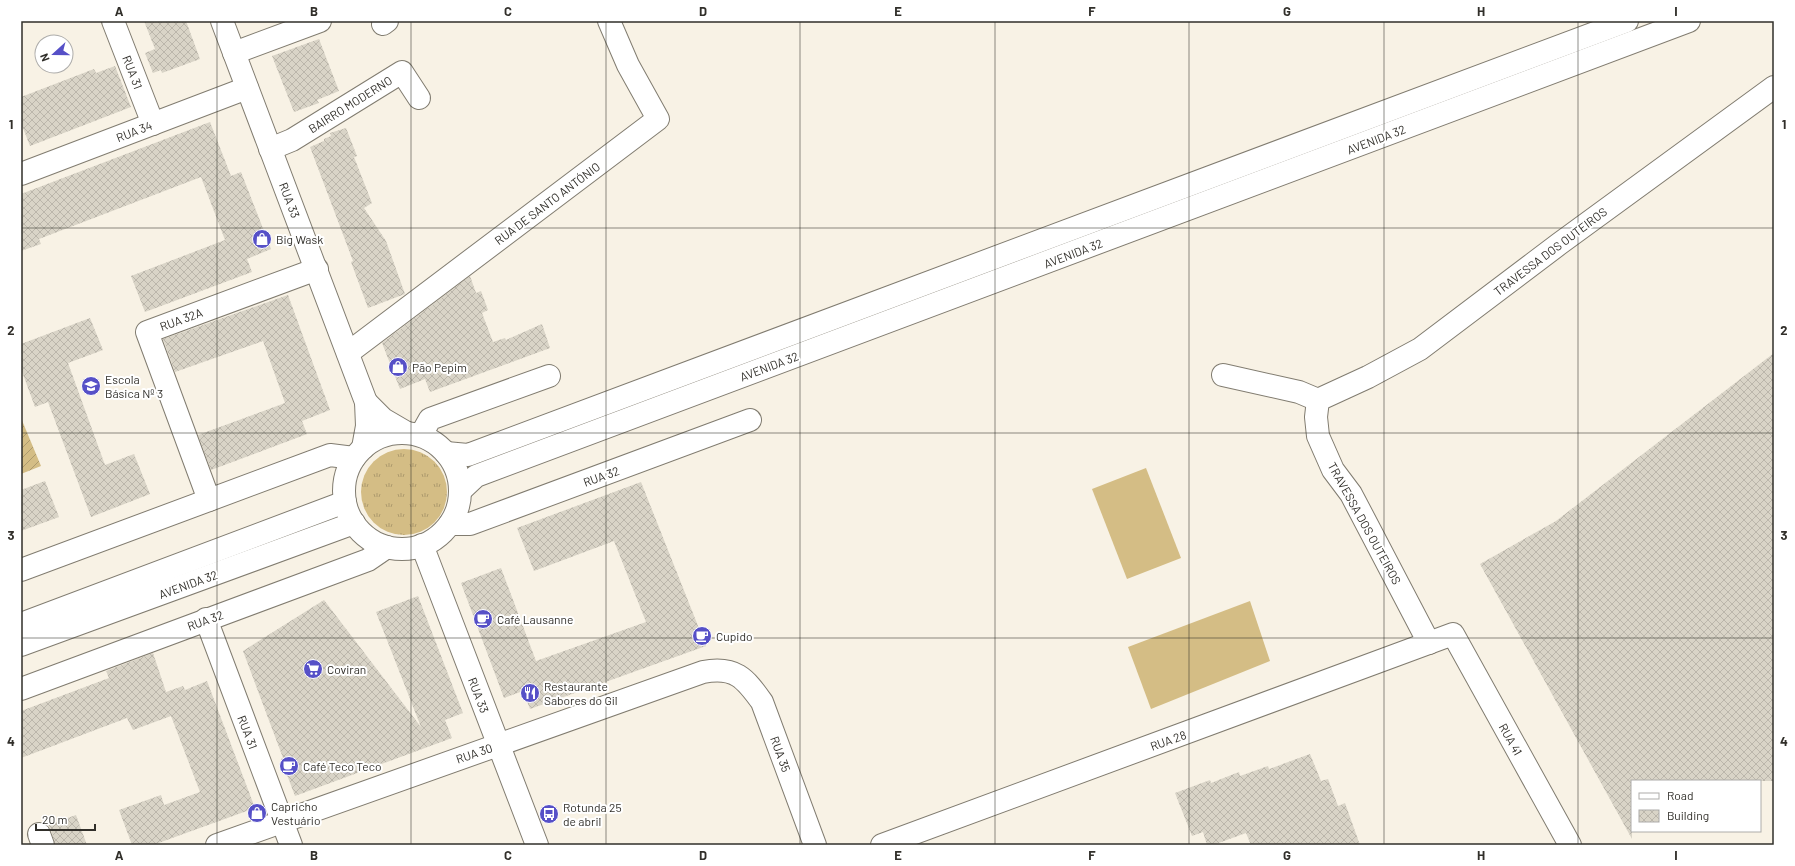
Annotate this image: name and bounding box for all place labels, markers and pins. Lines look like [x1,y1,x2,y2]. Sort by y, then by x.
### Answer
shop icon: Big Wask [251,228,273,250]
place label: Big Wask [276,232,323,246]
shop icon: Pão Pepim [387,356,409,378]
place label: Pão Pepim [412,360,467,374]
place label: Escola Básica Nº 3 [105,372,163,400]
school or university icon: Escola Básica Nº 3 [80,375,102,397]
cafe icon: Café Lausanne [472,608,494,630]
place label: Café Lausanne [497,612,573,626]
cafe icon: Cupido [691,625,713,647]
place label: Cupido [716,629,753,643]
supermarket icon: Coviran [302,658,324,680]
place label: Coviran [327,662,366,676]
place label: Restaurante Sabores do Gil [544,679,618,707]
restaurant icon: Restaurante Sabores do Gil [519,682,541,704]
cafe icon: Café Teco Teco [278,755,300,777]
place label: Café Teco Teco [303,759,381,773]
place label: Capricho Vestuário [271,799,320,827]
place label: Rotunda 25 de abril [563,800,622,828]
shop icon: Capricho Vestuário [246,802,268,824]
bus stop icon: Rotunda 25 de abril [538,803,560,825]

